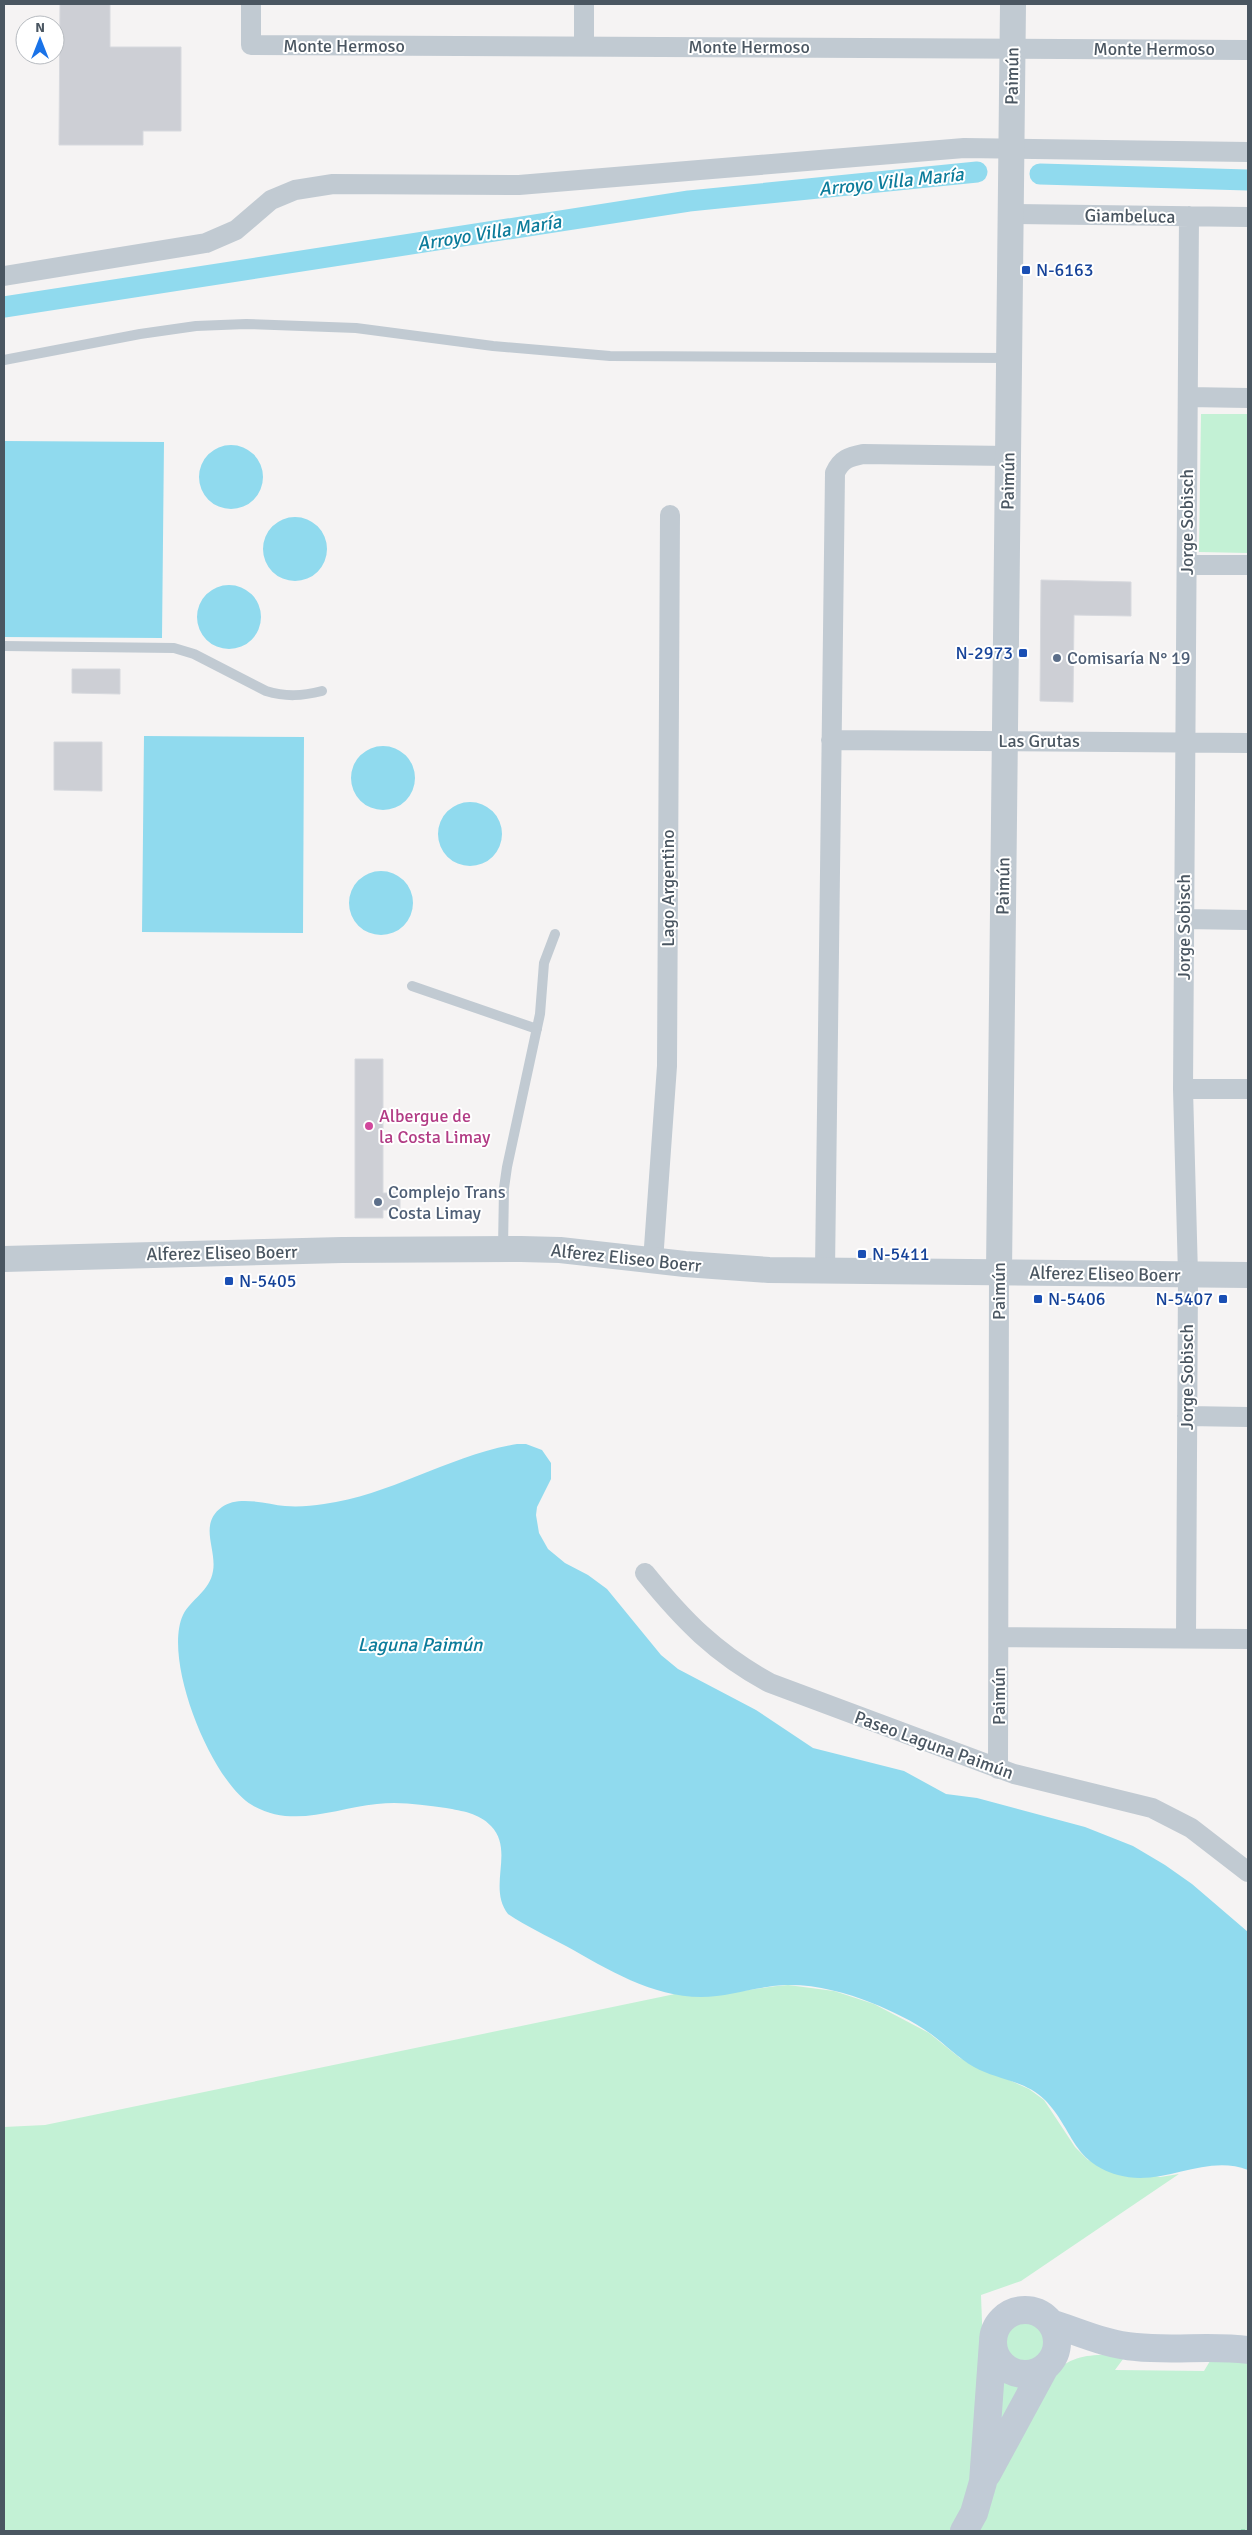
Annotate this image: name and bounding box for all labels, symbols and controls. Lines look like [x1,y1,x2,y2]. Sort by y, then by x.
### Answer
north arrow [15,15,65,65]
text: N [35,19,45,36]
street label: Monte Hermoso [283,35,405,57]
street label: Monte Hermoso [688,36,810,58]
street label: Monte Hermoso [1093,38,1215,60]
street label: Paimún [1000,47,1024,105]
water label: Arroyo Villa María [818,162,966,202]
street label: Giambeluca [1084,204,1176,228]
water label: Arroyo Villa María [415,210,564,256]
place label: N-6163 [1036,259,1093,281]
marker: N-6163 [1020,264,1032,276]
street label: Paimún [996,452,1020,510]
street label: Jorge Sobisch [1176,469,1198,575]
place label: N-2973 [956,642,1013,664]
marker: N-2973 [1017,647,1029,659]
place label: Comisaría N° 19 [1067,647,1191,669]
marker: Comisaría N° 19 [1051,652,1063,664]
street label: Las Grutas [998,730,1080,752]
street label: Lago Argentino [657,829,679,947]
street label: Paimún [991,857,1015,915]
street label: Jorge Sobisch [1173,874,1195,980]
place label: Albergue de la Costa Limay [379,1105,491,1148]
marker: Albergue de la Costa Limay [363,1120,375,1132]
place label: Complejo Trans Costa Limay [388,1181,506,1224]
marker: Complejo Trans Costa Limay [372,1196,384,1208]
street label: Alferez Eliseo Boerr [550,1239,703,1277]
street label: Alferez Eliseo Boerr [146,1241,298,1265]
place label: N-5411 [872,1243,929,1265]
marker: N-5411 [856,1248,868,1260]
street label: Paimún [988,1262,1010,1320]
street label: Alferez Eliseo Boerr [1029,1262,1181,1286]
place label: N-5405 [239,1270,296,1292]
marker: N-5405 [223,1275,235,1287]
place label: N-5406 [1048,1288,1105,1310]
place label: N-5407 [1156,1288,1213,1310]
marker: N-5406 [1032,1293,1044,1305]
marker: N-5407 [1217,1293,1229,1305]
street label: Jorge Sobisch [1176,1324,1198,1430]
water label: Laguna Paimún [358,1633,483,1657]
street label: Paimún [988,1667,1010,1725]
street label: Paseo Laguna Paimún [852,1706,1016,1784]

